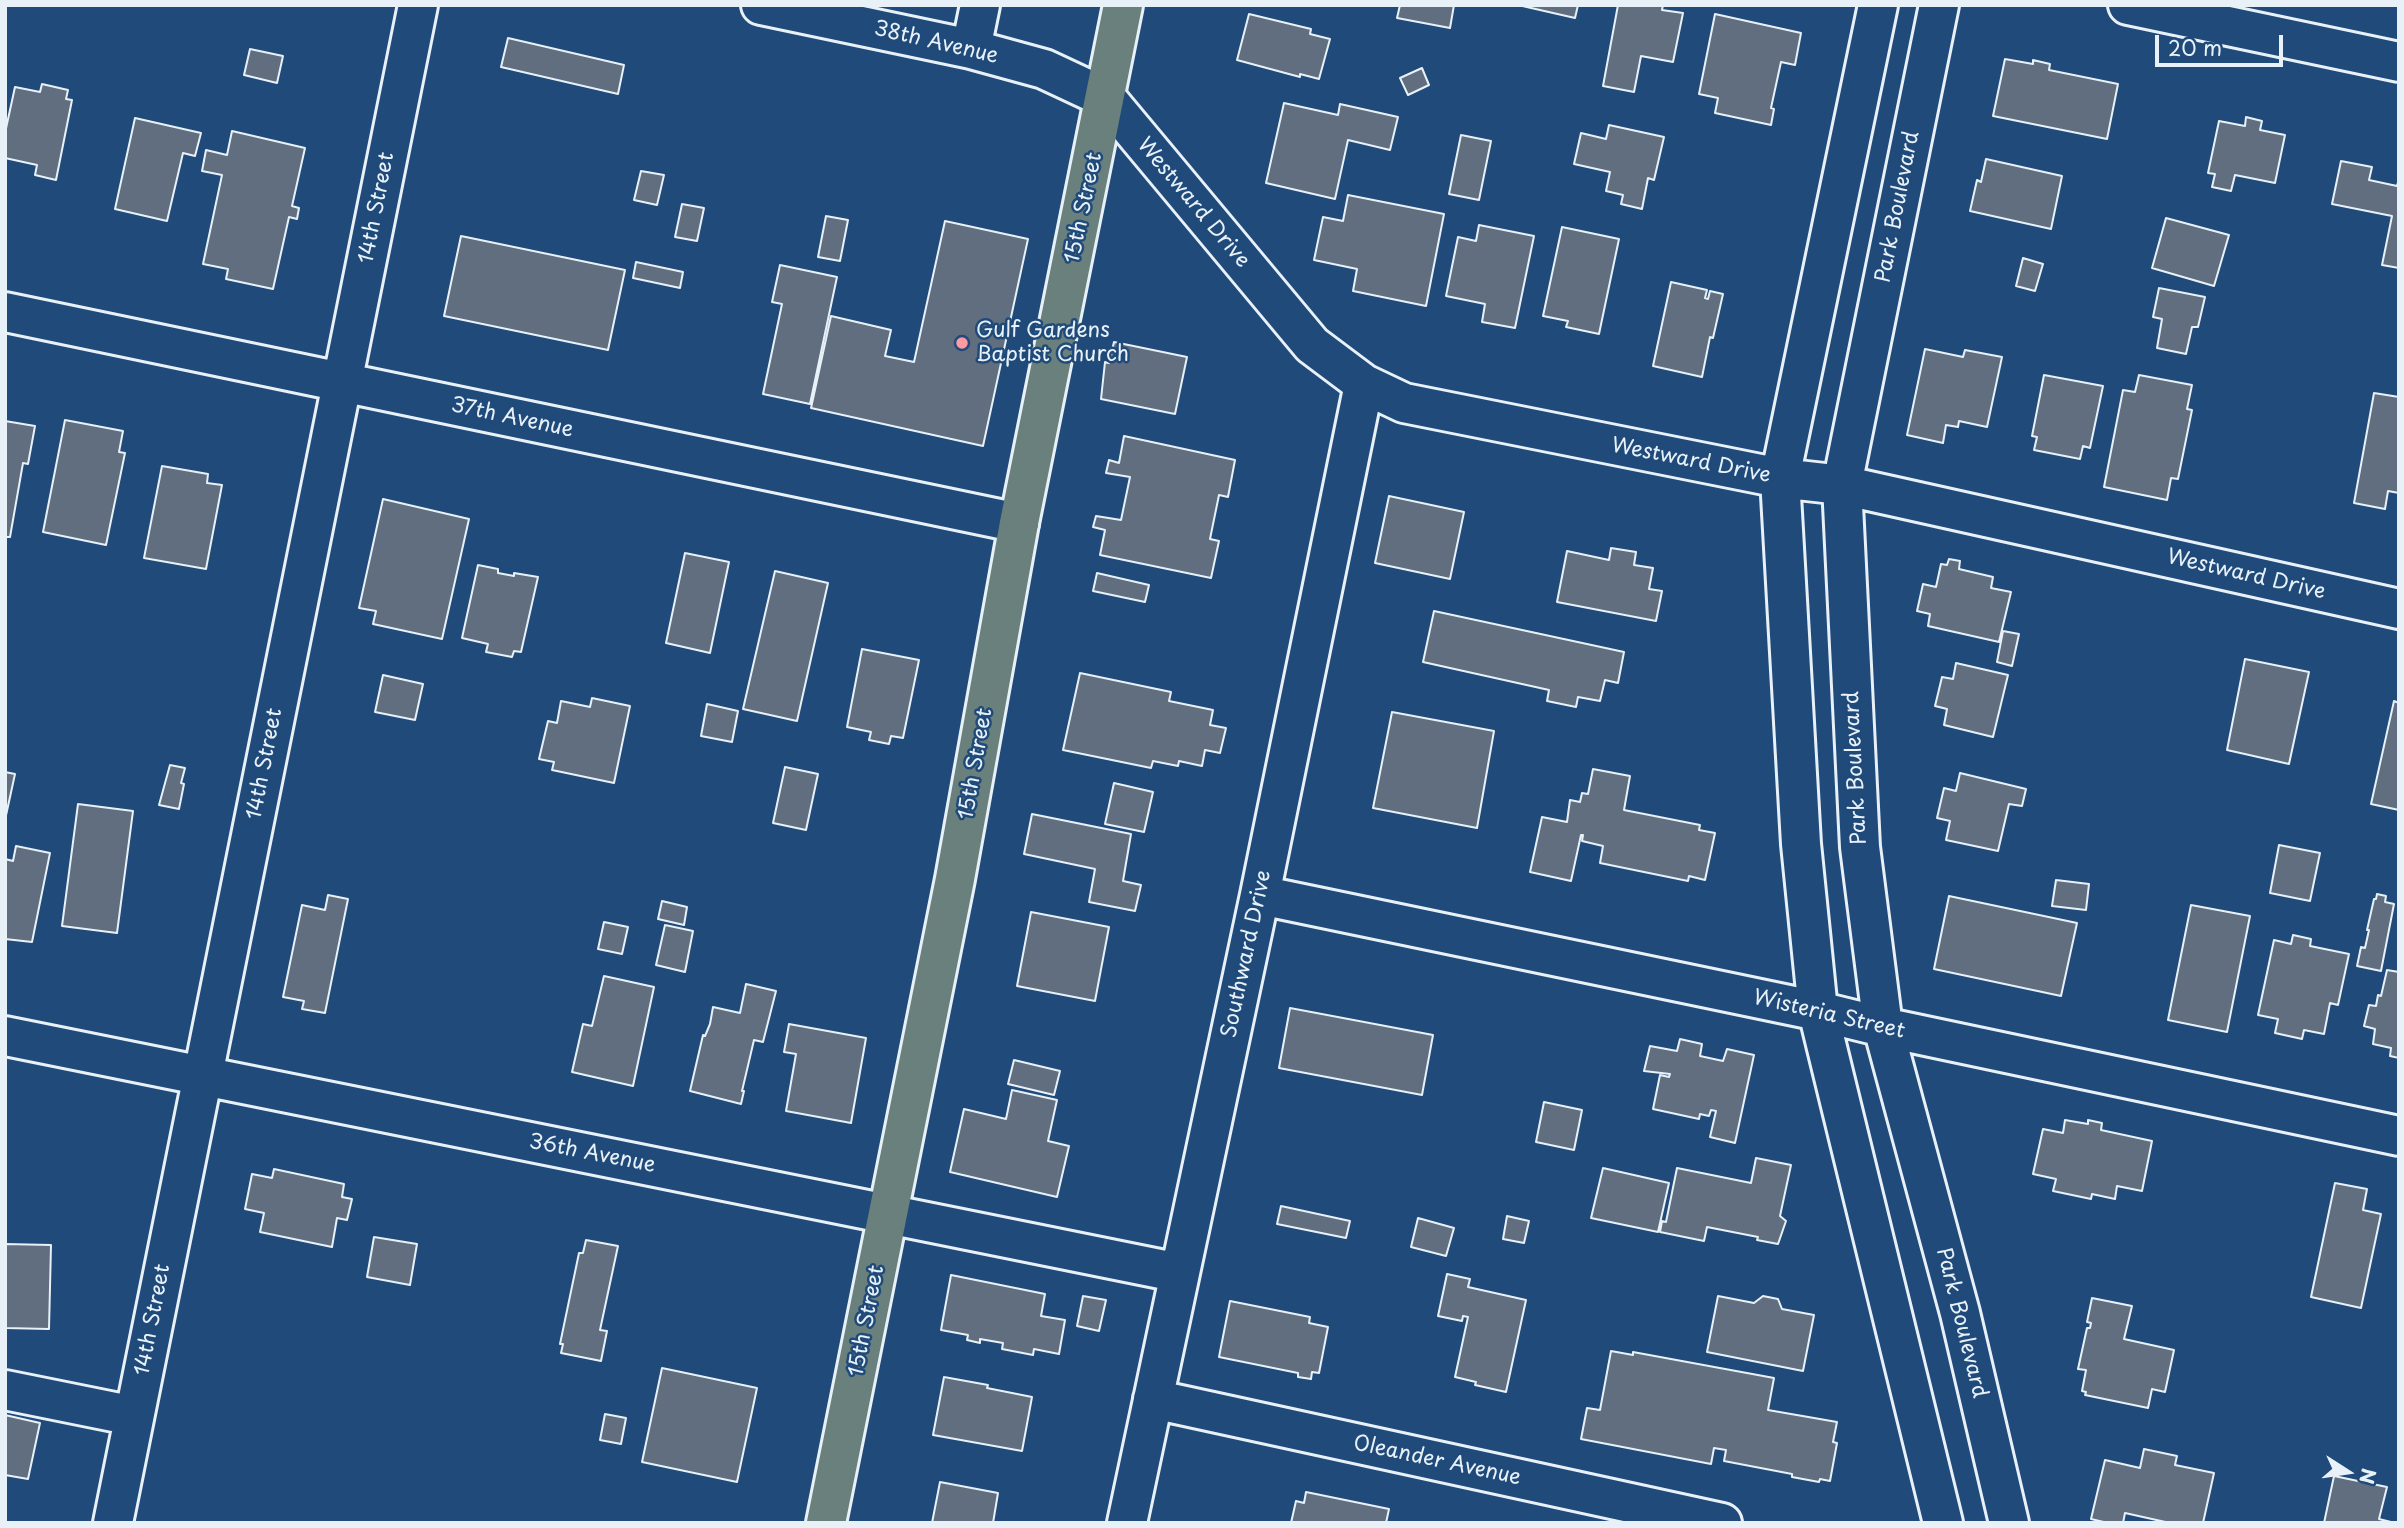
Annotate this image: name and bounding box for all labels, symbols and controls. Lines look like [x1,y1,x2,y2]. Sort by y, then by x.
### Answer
street label: 38th Avenue [871,16,1001,70]
scale bar [2159,21,2287,65]
text: 20 m [2168,31,2222,63]
street label: Park Boulevard [1871,129,1925,285]
street label: Westward Drive [1131,133,1255,273]
street label: 14th Street [354,150,400,266]
street label: 15th Street [1060,150,1108,266]
place label: Gulf Gardens Baptist Church [976,318,1129,368]
marker: Gulf Gardens Baptist Church [954,335,970,351]
street label: 37th Avenue [449,393,575,443]
street label: Westward Drive [1609,433,1773,489]
street label: Westward Drive [2164,545,2328,605]
street label: Park Boulevard [1839,691,1873,845]
street label: 14th Street [242,706,288,822]
street label: 15th Street [954,706,998,822]
street label: Southward Drive [1217,868,1277,1040]
street label: Wisteria Street [1751,985,1907,1045]
street label: 36th Avenue [527,1129,657,1179]
street label: Park Boulevard [1930,1245,1992,1401]
street label: 14th Street [130,1262,176,1378]
street label: 15th Street [844,1263,890,1379]
street label: Oleander Avenue [1351,1431,1523,1491]
north arrow [2313,1437,2383,1507]
text: N [2353,1466,2384,1487]

